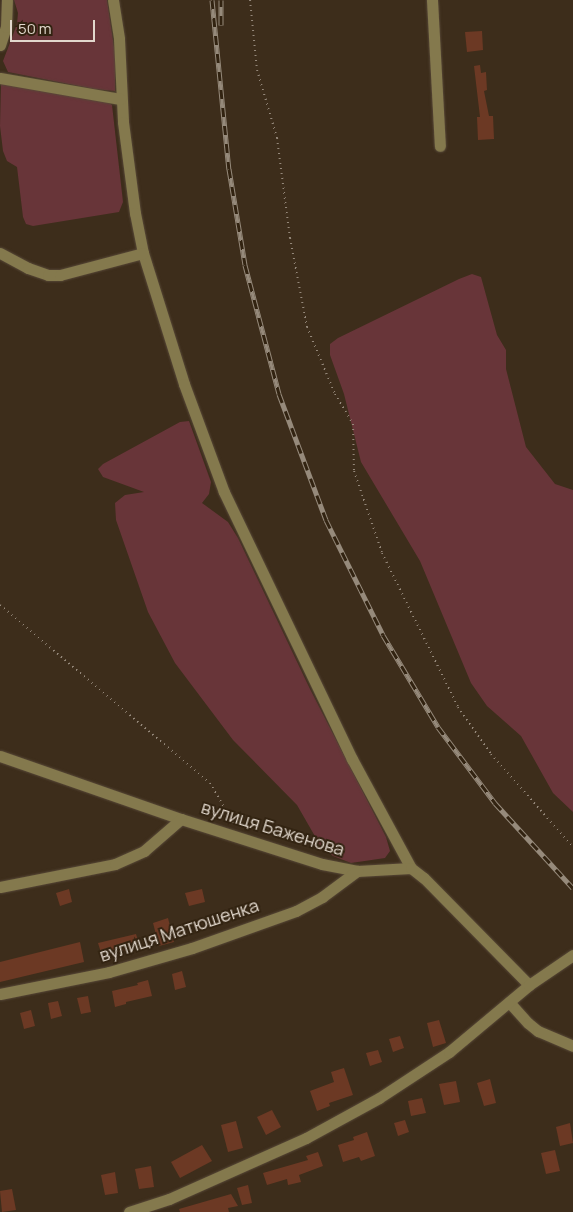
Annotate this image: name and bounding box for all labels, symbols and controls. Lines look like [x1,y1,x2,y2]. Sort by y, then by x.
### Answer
scale bar [12,10,98,42]
text: 50 m [18,18,52,39]
street label: вулиця Баженова [199,796,347,860]
street label: вулиця Матюшенка [97,894,261,966]

